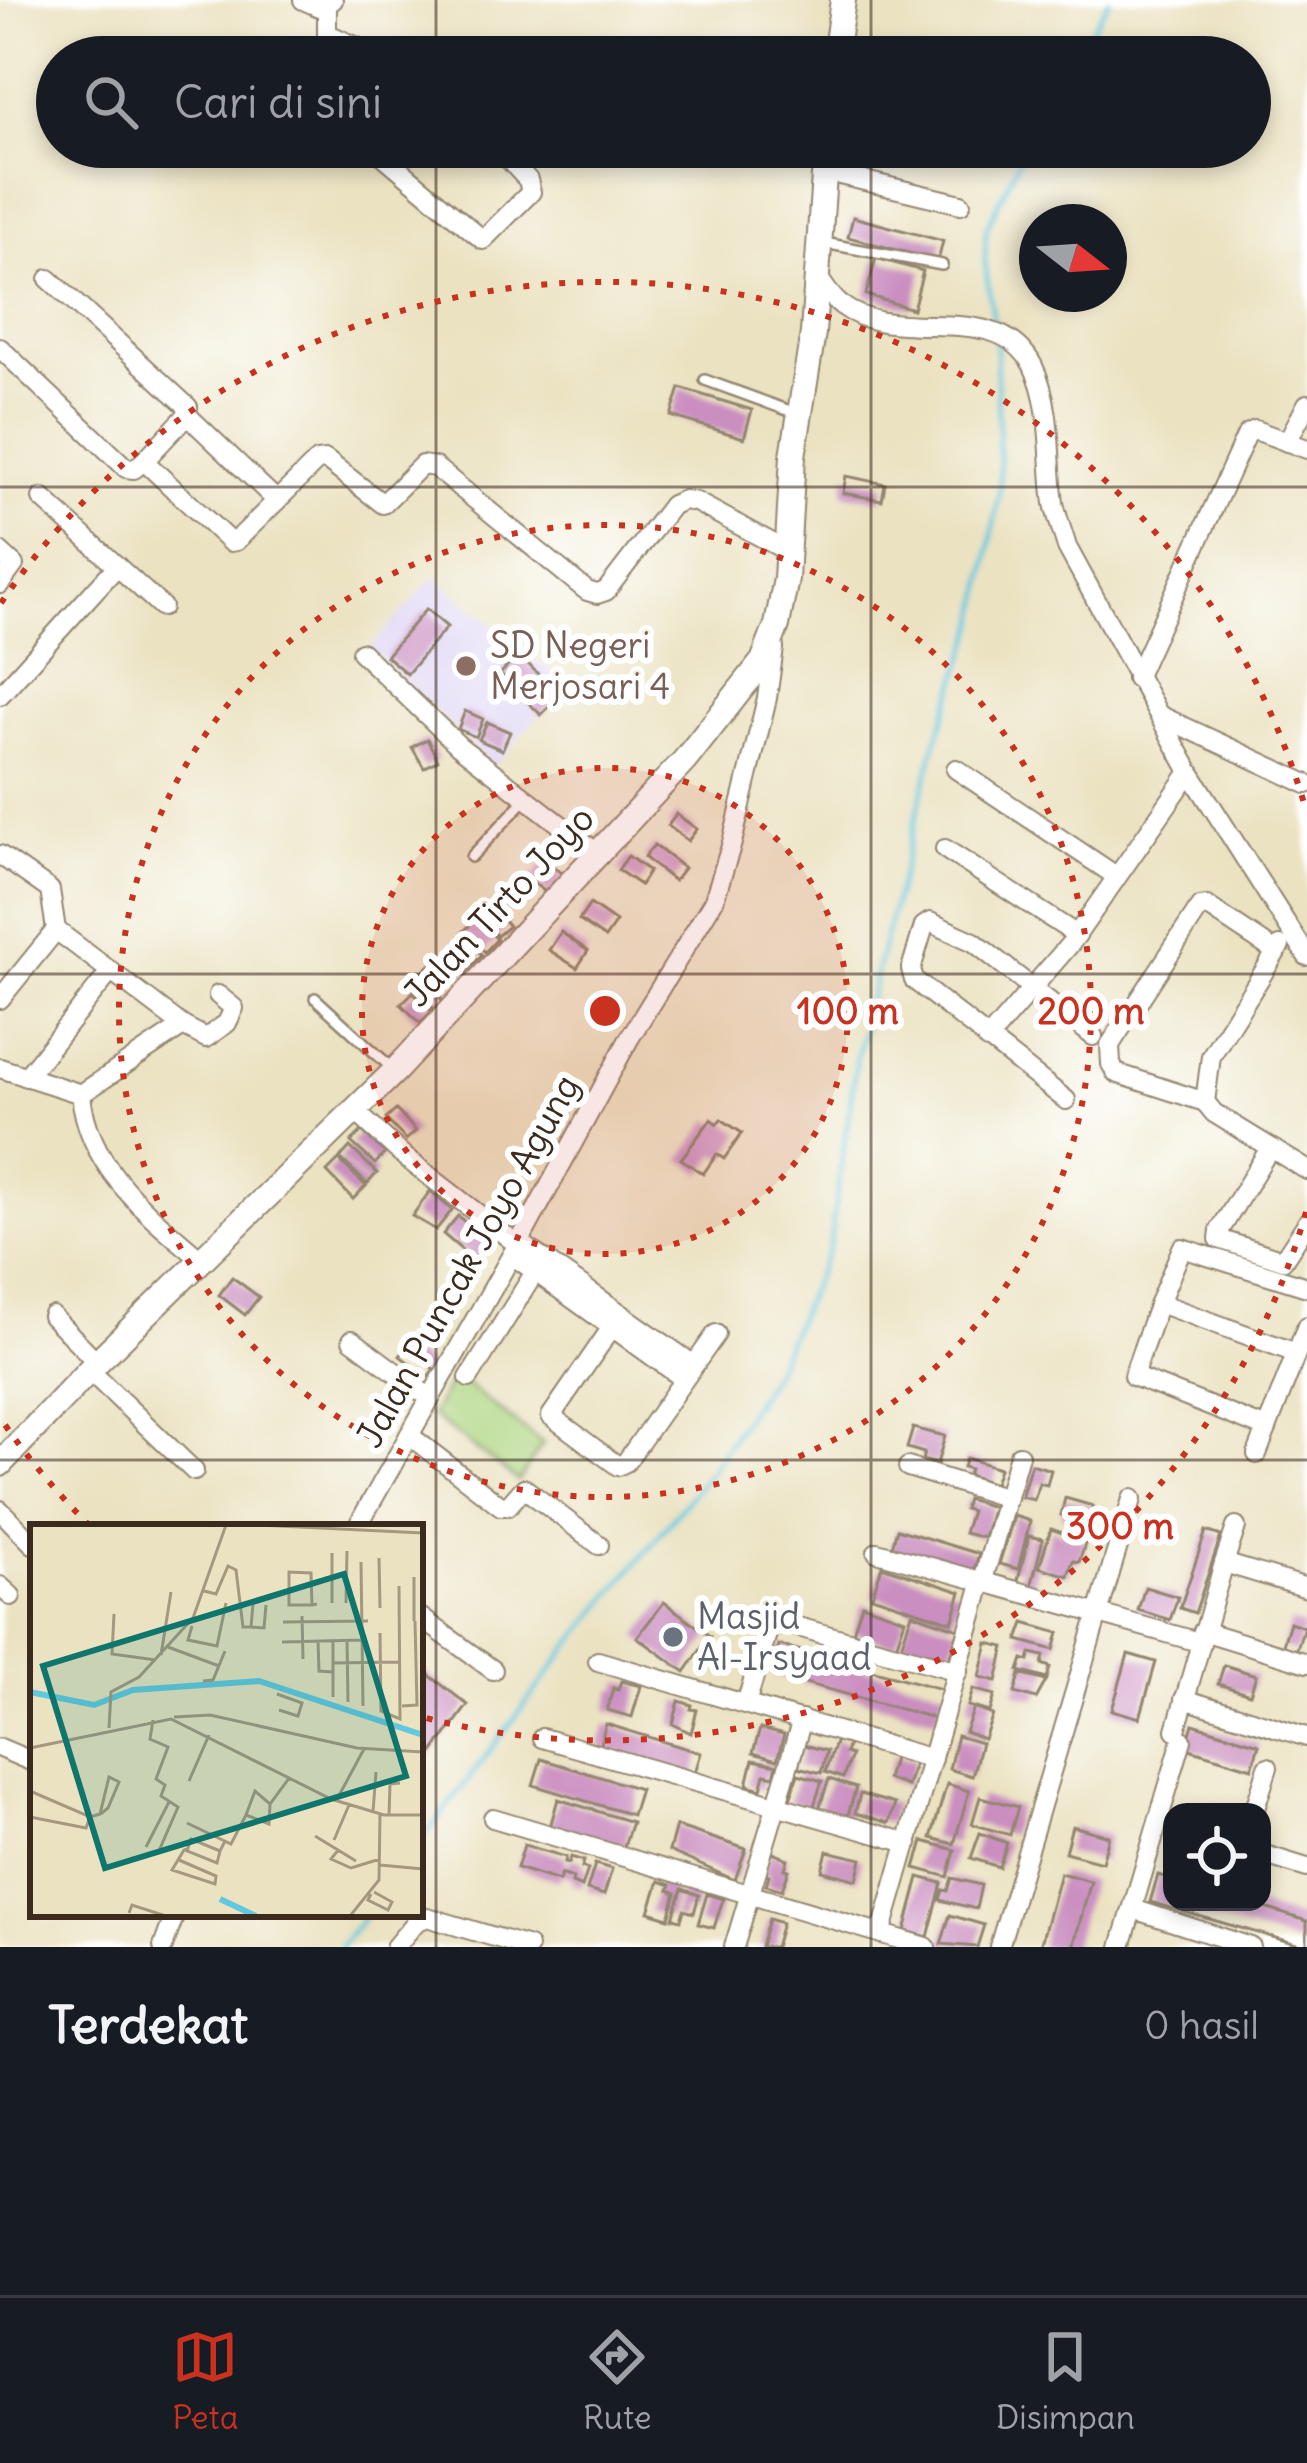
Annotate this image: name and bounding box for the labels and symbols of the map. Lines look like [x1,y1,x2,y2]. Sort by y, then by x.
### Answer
north arrow [1019,204,1127,312]
place label: SD Negeri Merjosari 4 [490,623,670,709]
marker: SD Negeri Merjosari 4 [453,653,479,679]
street label: Jalan Tirto Joyo [394,796,604,1016]
text: 100 m [797,989,899,1034]
text: 200 m [1037,989,1145,1034]
centre of rings [584,990,626,1032]
street label: Jalan Puncak Joyo Agung [347,1067,589,1455]
text: 300 m [1066,1504,1174,1549]
inset map [30,1524,423,1917]
place label: Masjid Al-Irsyaad [697,1594,871,1680]
marker: Masjid Al-Irsyaad [660,1624,686,1650]

